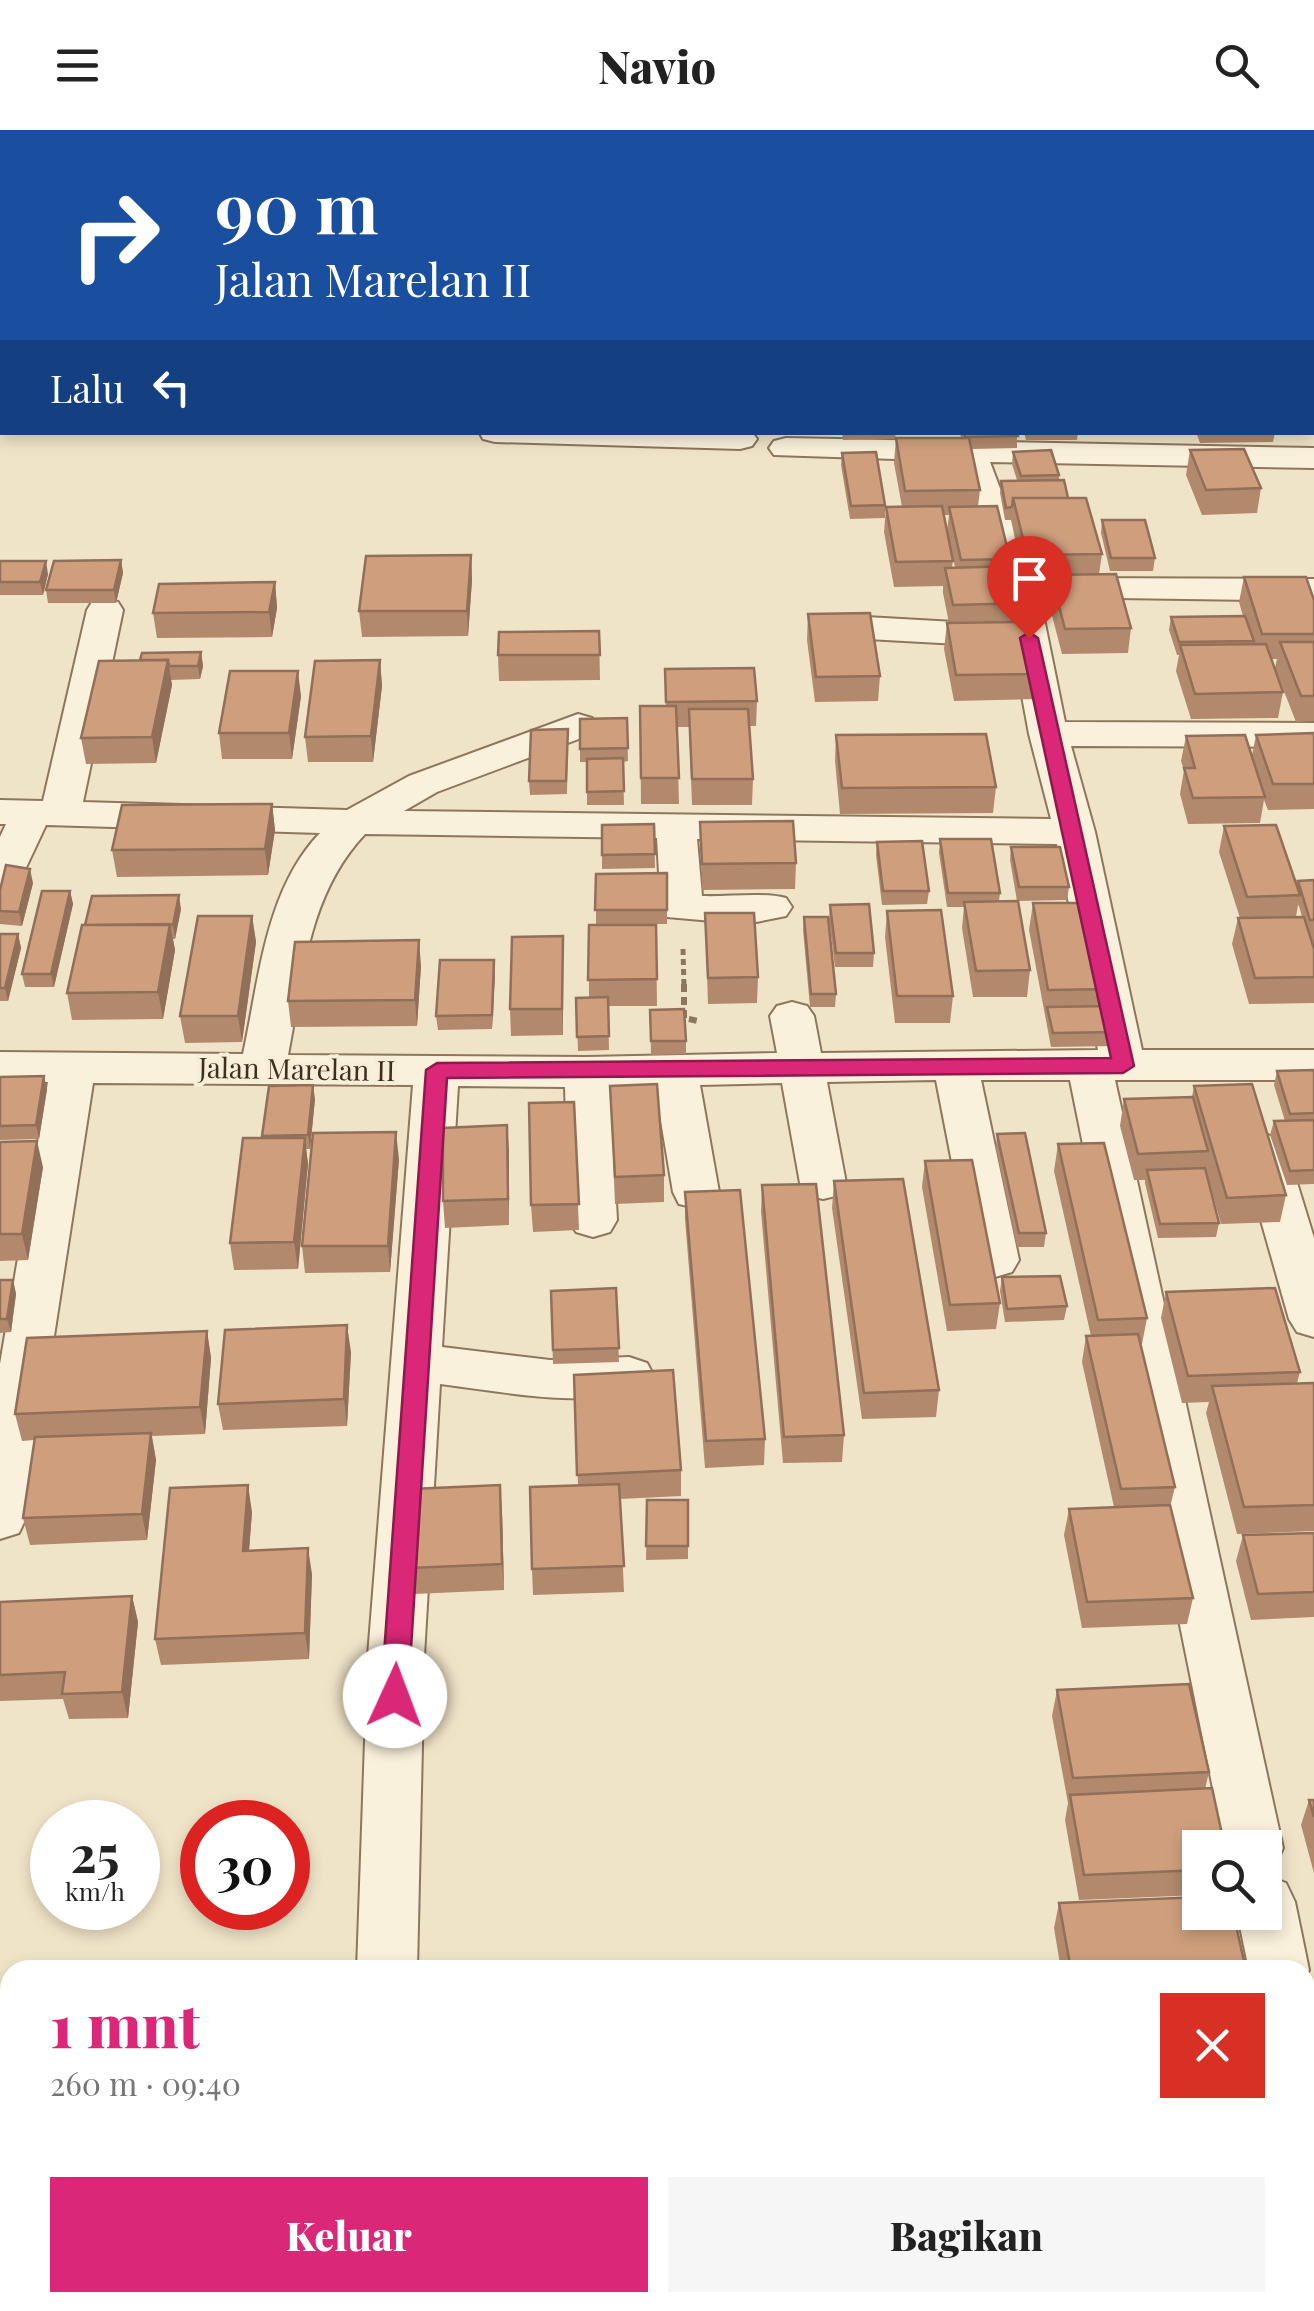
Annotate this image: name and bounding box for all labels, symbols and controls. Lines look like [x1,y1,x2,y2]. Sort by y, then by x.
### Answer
text: Navio [598,35,716,95]
icon: menu [50,38,105,93]
icon: search [1209,38,1264,93]
text: 90 m [215,158,379,252]
icon: right [50,170,180,300]
text: Jalan Marelan II [215,248,532,308]
icon: left [144,360,199,415]
text: Lalu [50,362,124,413]
pin [987,536,1072,639]
icon: arrive [1002,551,1057,606]
street label: Jalan Marelan II [197,1048,396,1088]
position arrow [343,1644,447,1748]
speed limit sign: 30 [180,1800,310,1930]
text: 25 [70,1819,120,1886]
map controls [1182,1830,1282,1930]
button: search [1182,1830,1282,1930]
text: km/h [65,1874,125,1907]
text: 1 mnt [50,1983,200,2063]
button: close [1160,1993,1265,2098]
text: 260 m · 09:40 [50,2061,241,2104]
button: Keluar [50,2177,648,2292]
button: Bagikan [668,2177,1265,2292]

